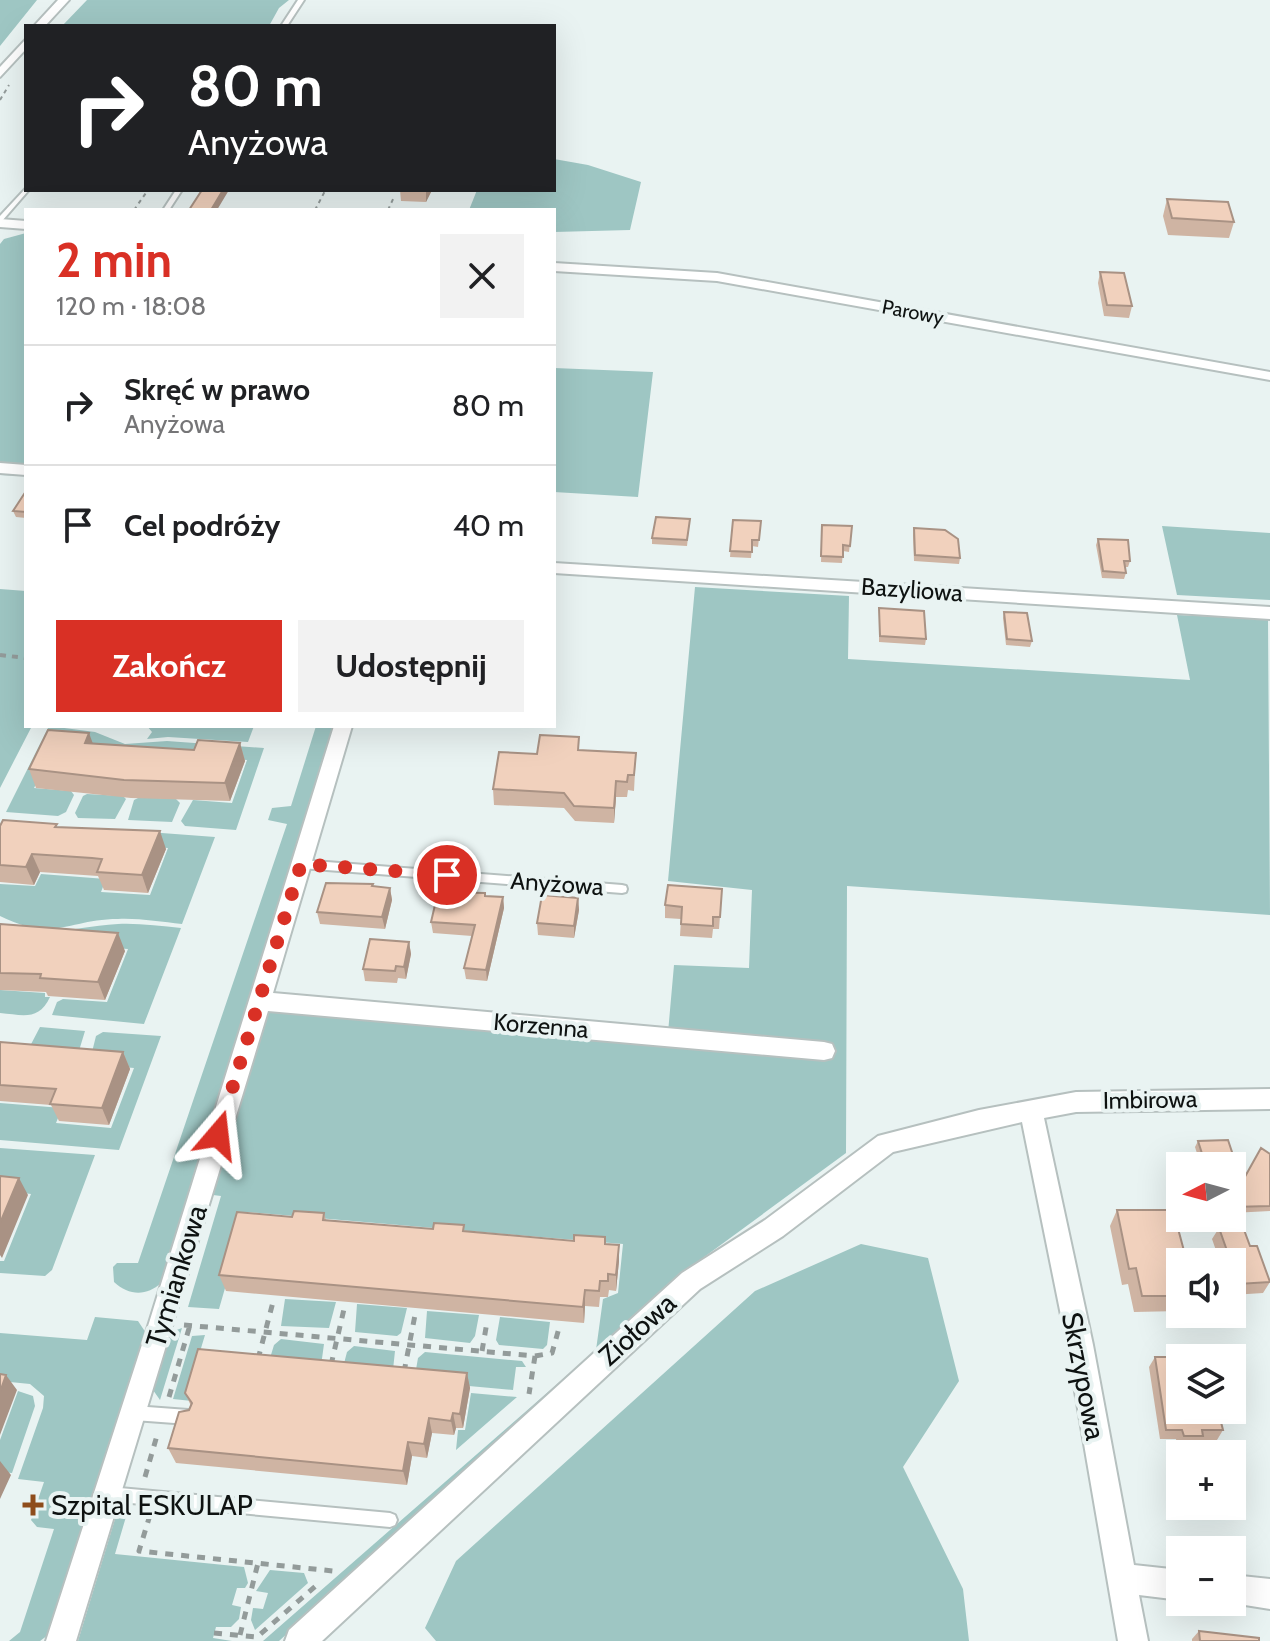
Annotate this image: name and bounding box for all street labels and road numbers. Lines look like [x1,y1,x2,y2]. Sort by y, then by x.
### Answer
street label: Parowy [880,294,946,330]
street label: Bazyliowa [860,571,964,608]
street label: Anyżowa [510,866,605,901]
street label: Korzenna [492,1007,590,1044]
street label: Imbirowa [1102,1084,1198,1115]
street label: Tymiankowa [138,1200,214,1351]
street label: Ziołowa [591,1285,683,1372]
street label: Skrzypowa [1055,1309,1113,1443]

